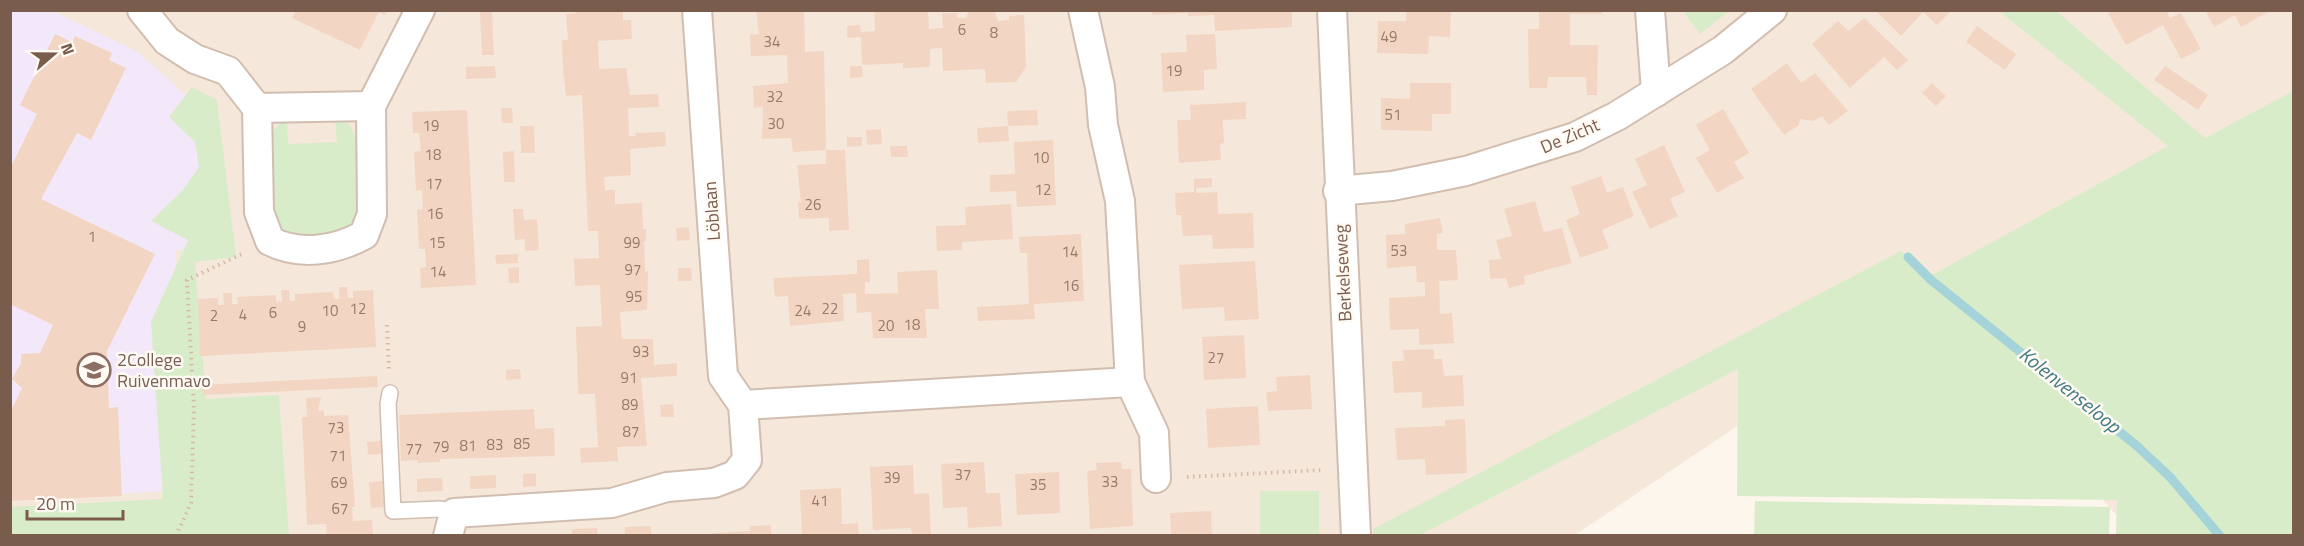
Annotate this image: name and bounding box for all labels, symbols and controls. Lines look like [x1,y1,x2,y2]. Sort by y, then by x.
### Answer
house number: 6 [958,18,966,41]
house number: 8 [990,21,998,44]
north arrow [24,24,84,84]
house number: 49 [1381,25,1397,48]
house number: 34 [764,30,780,53]
text: N [55,40,81,58]
house number: 19 [1166,59,1182,82]
house number: 32 [767,85,783,108]
house number: 51 [1385,103,1401,126]
street label: De Zicht [1536,111,1604,160]
house number: 30 [768,112,784,135]
house number: 19 [423,114,439,137]
house number: 18 [425,143,441,166]
house number: 10 [1033,146,1049,169]
house number: 17 [426,172,442,195]
house number: 12 [1035,178,1051,201]
street label: Löblaan [696,180,727,242]
house number: 26 [805,193,821,216]
house number: 16 [427,202,443,225]
street label: Berkelseweg [1326,224,1359,322]
house number: 1 [88,225,96,248]
house number: 15 [429,231,445,254]
house number: 99 [624,231,640,254]
house number: 53 [1391,239,1407,262]
house number: 14 [1062,240,1078,263]
house number: 97 [625,258,641,281]
house number: 14 [430,260,446,283]
house number: 16 [1063,274,1079,297]
house number: 95 [626,285,642,308]
house number: 12 [350,297,366,320]
house number: 22 [822,297,838,320]
house number: 10 [322,299,338,322]
house number: 24 [795,299,811,322]
house number: 6 [269,301,277,324]
house number: 4 [239,303,247,326]
house number: 2 [210,304,218,327]
house number: 18 [904,313,920,336]
house number: 20 [878,314,894,337]
house number: 9 [298,315,306,338]
water label: Kolenvenseloop [2013,339,2129,441]
house number: 93 [633,340,649,363]
place label: 2College Ruivenmavo [117,346,211,394]
house number: 27 [1208,346,1224,369]
school or university icon: 2College Ruivenmavo [76,352,112,388]
house number: 91 [621,366,637,389]
house number: 89 [622,393,638,416]
house number: 73 [328,416,344,439]
house number: 87 [623,420,639,443]
house number: 85 [514,432,530,455]
house number: 83 [487,433,503,456]
house number: 81 [460,434,476,457]
house number: 79 [433,435,449,458]
house number: 77 [406,437,422,460]
house number: 71 [330,444,346,467]
house number: 37 [955,463,971,486]
house number: 39 [884,466,900,489]
house number: 33 [1102,470,1118,493]
house number: 69 [331,471,347,494]
house number: 35 [1030,473,1046,496]
scale bar [27,483,123,521]
house number: 41 [812,489,828,512]
text: 20 m [36,490,75,517]
house number: 67 [332,497,348,520]

